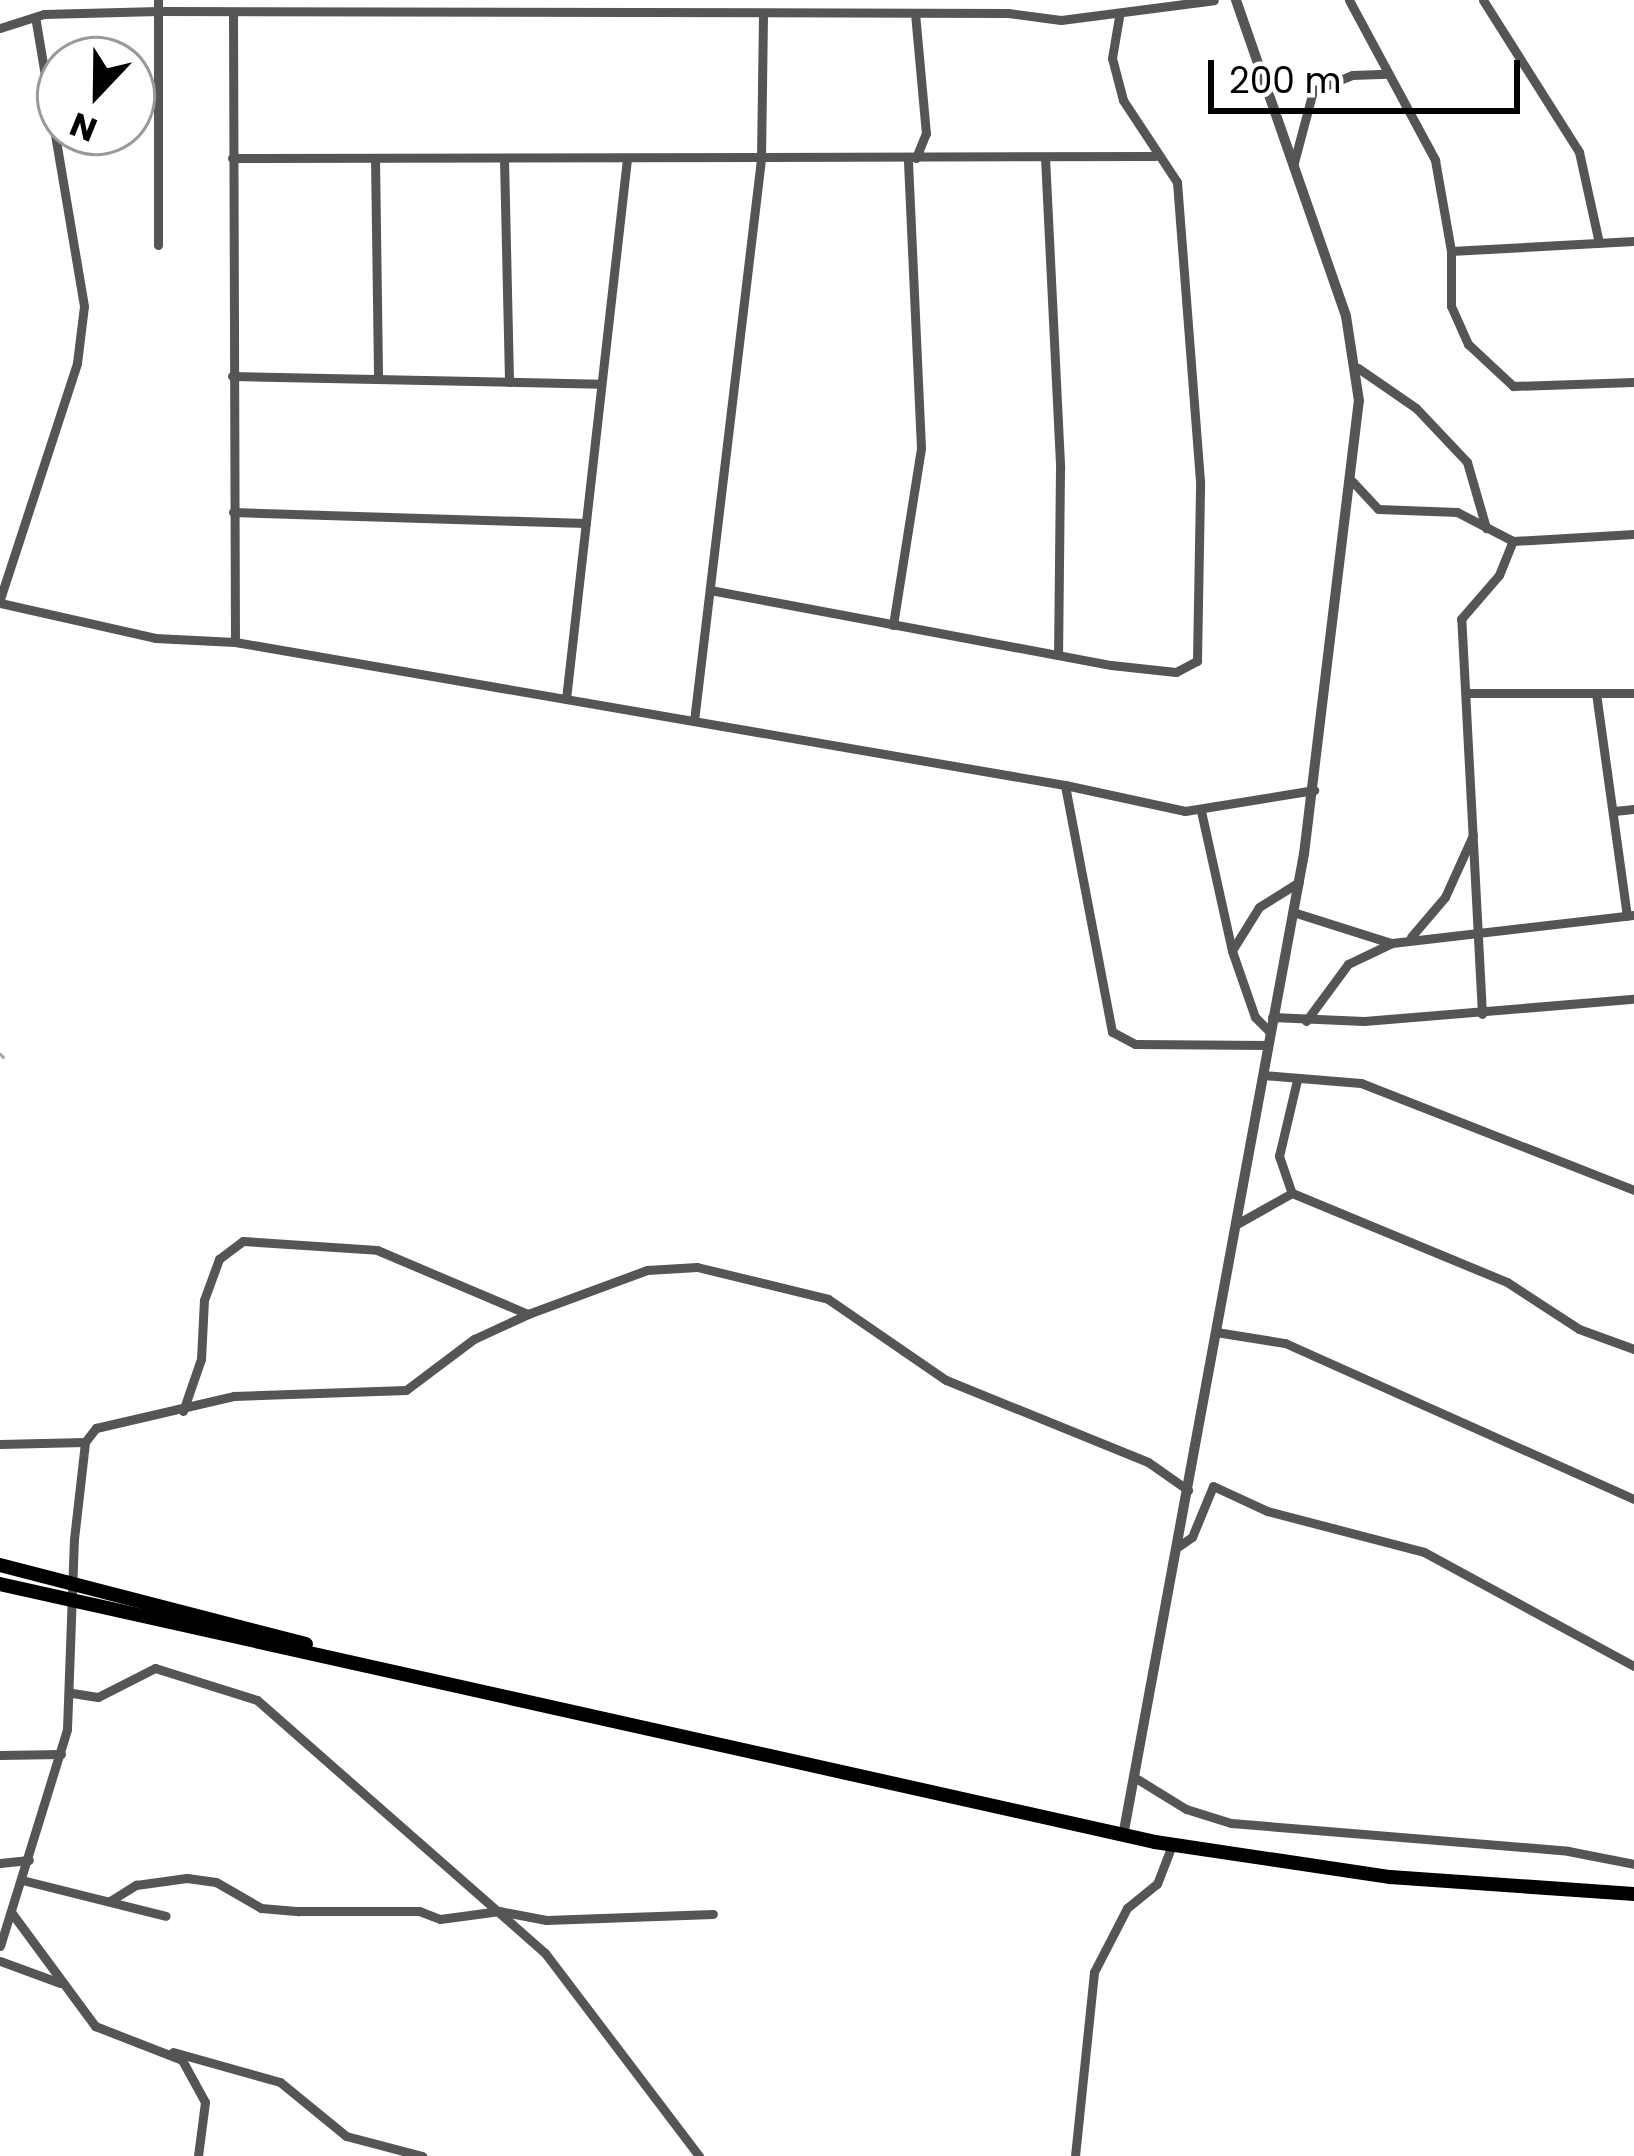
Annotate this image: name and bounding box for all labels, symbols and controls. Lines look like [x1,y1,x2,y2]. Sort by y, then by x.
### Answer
north arrow [36,36,156,156]
scale bar [1214,36,1526,110]
text: 200 m [1229,55,1342,106]
text: N [63,101,104,154]

